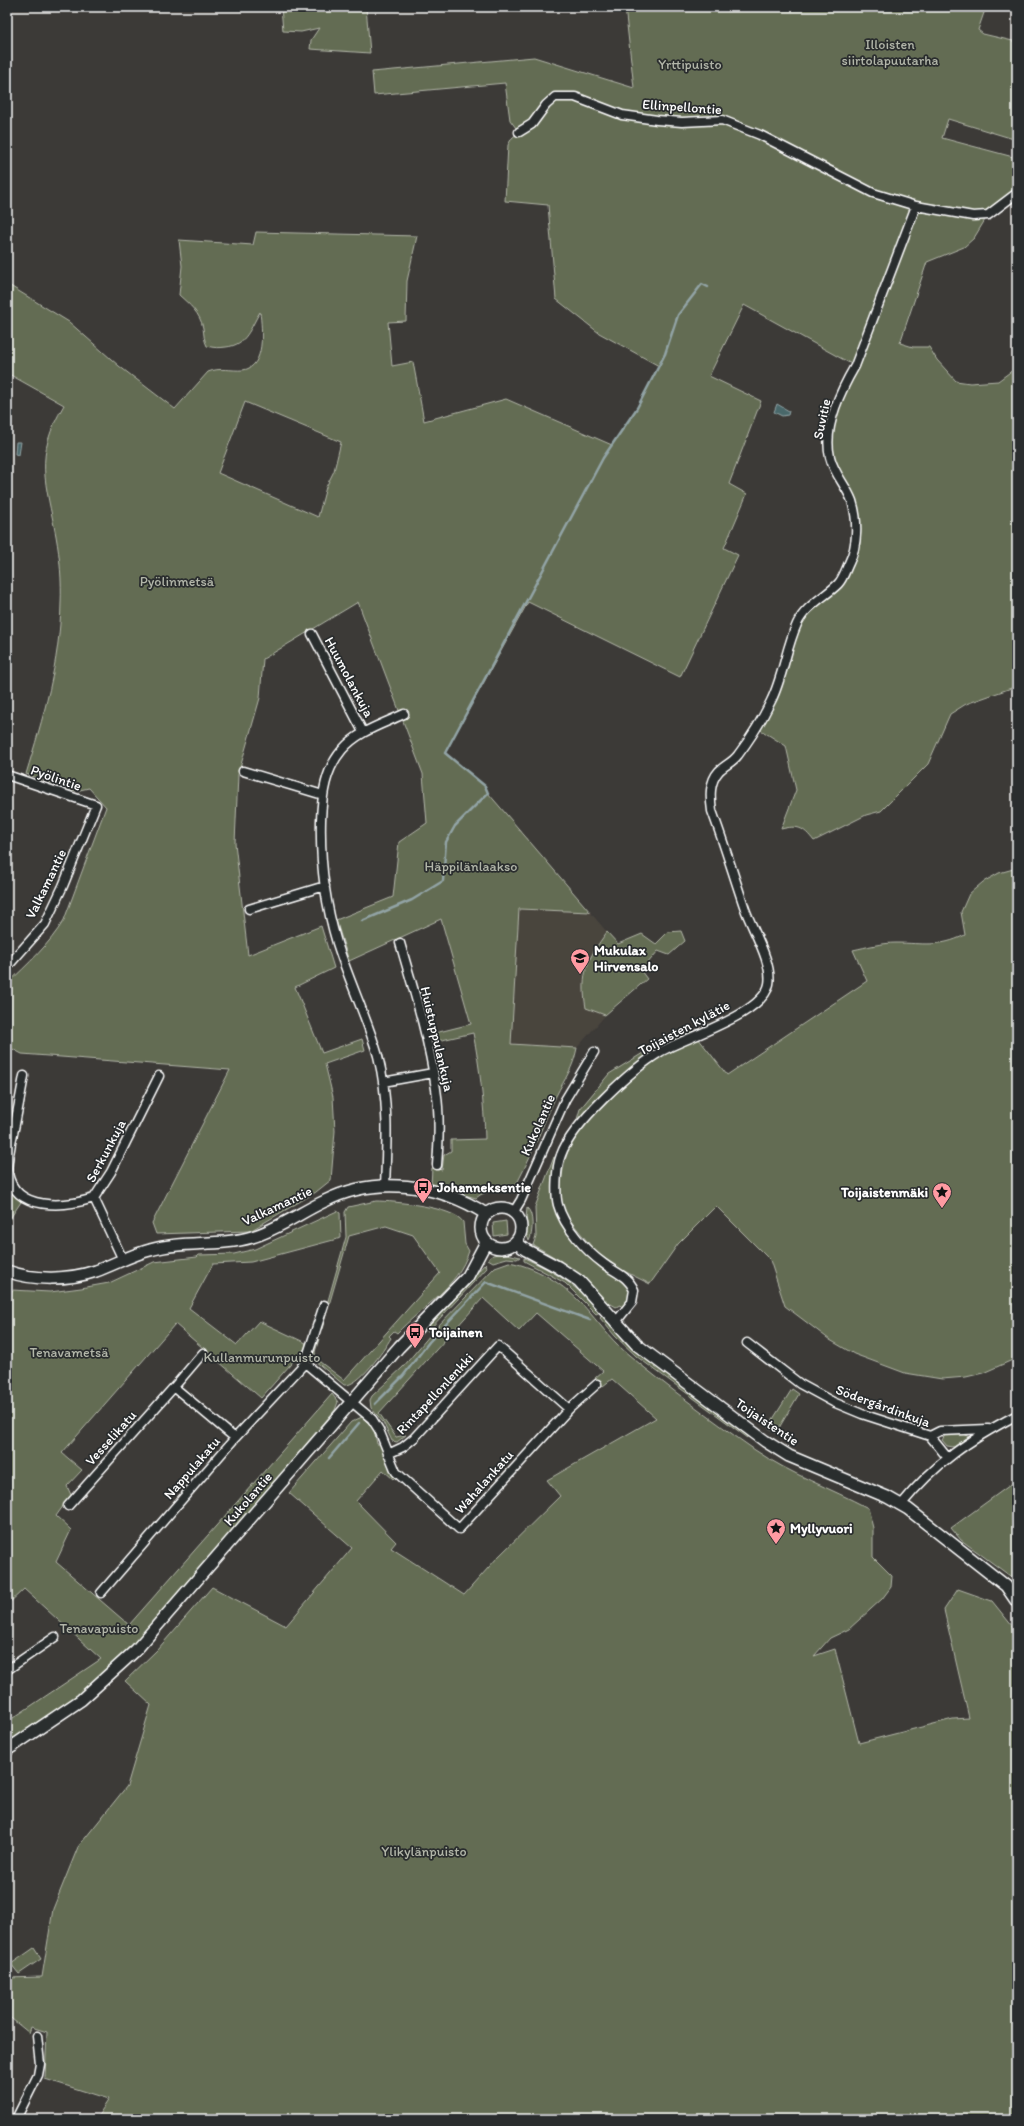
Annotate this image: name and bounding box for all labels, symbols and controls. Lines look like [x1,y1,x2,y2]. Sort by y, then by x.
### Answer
park label: Illoisten siirtolapuutarha [842,36,939,69]
park label: Yrttipuisto [658,56,722,73]
street label: Ellinpellontie [642,96,723,118]
street label: Suvitie [809,397,835,441]
park label: Pyölinmetsä [140,573,215,590]
street label: Huumolankuja [321,634,378,721]
street label: Pyölintie [28,761,84,795]
street label: Valkamantie [22,846,70,922]
park label: Häppilänlaakso [425,858,517,875]
place label: Mukulax Hirvensalo [594,942,659,975]
school or university icon: Mukulax Hirvensalo [569,947,591,975]
street label: Huistuppulankuja [417,985,458,1094]
street label: Toijaisten kylätie [635,997,733,1059]
street label: Kukolantie [517,1091,559,1158]
street label: Serkunkuja [82,1116,130,1185]
bus stop icon: Johanneksentie [412,1176,434,1204]
place label: Johanneksentie [436,1179,531,1196]
place icon: Toijaistenmäki [931,1181,953,1209]
street label: Valkamantie [239,1182,315,1230]
place label: Toijaistenmäki [840,1184,928,1201]
bus stop icon: Toijainen [404,1321,426,1349]
place label: Toijainen [428,1324,483,1341]
park label: Tenavametsä [30,1344,109,1361]
park label: Kullanmurunpuisto [203,1349,321,1366]
street label: Rintapellonlenkki [393,1350,477,1438]
street label: Södergårdinkuja [833,1381,933,1431]
street label: Toijaistentie [732,1395,802,1450]
street label: Vesselikatu [82,1407,140,1469]
street label: Nappulakatu [160,1433,224,1503]
street label: Wahalankatu [451,1446,517,1517]
street label: Kukolantie [220,1468,276,1529]
place icon: Myllyvuori [765,1517,787,1545]
place label: Myllyvuori [790,1520,853,1537]
park label: Tenavapuisto [59,1620,139,1637]
park label: Ylikylänpuisto [381,1843,467,1860]

